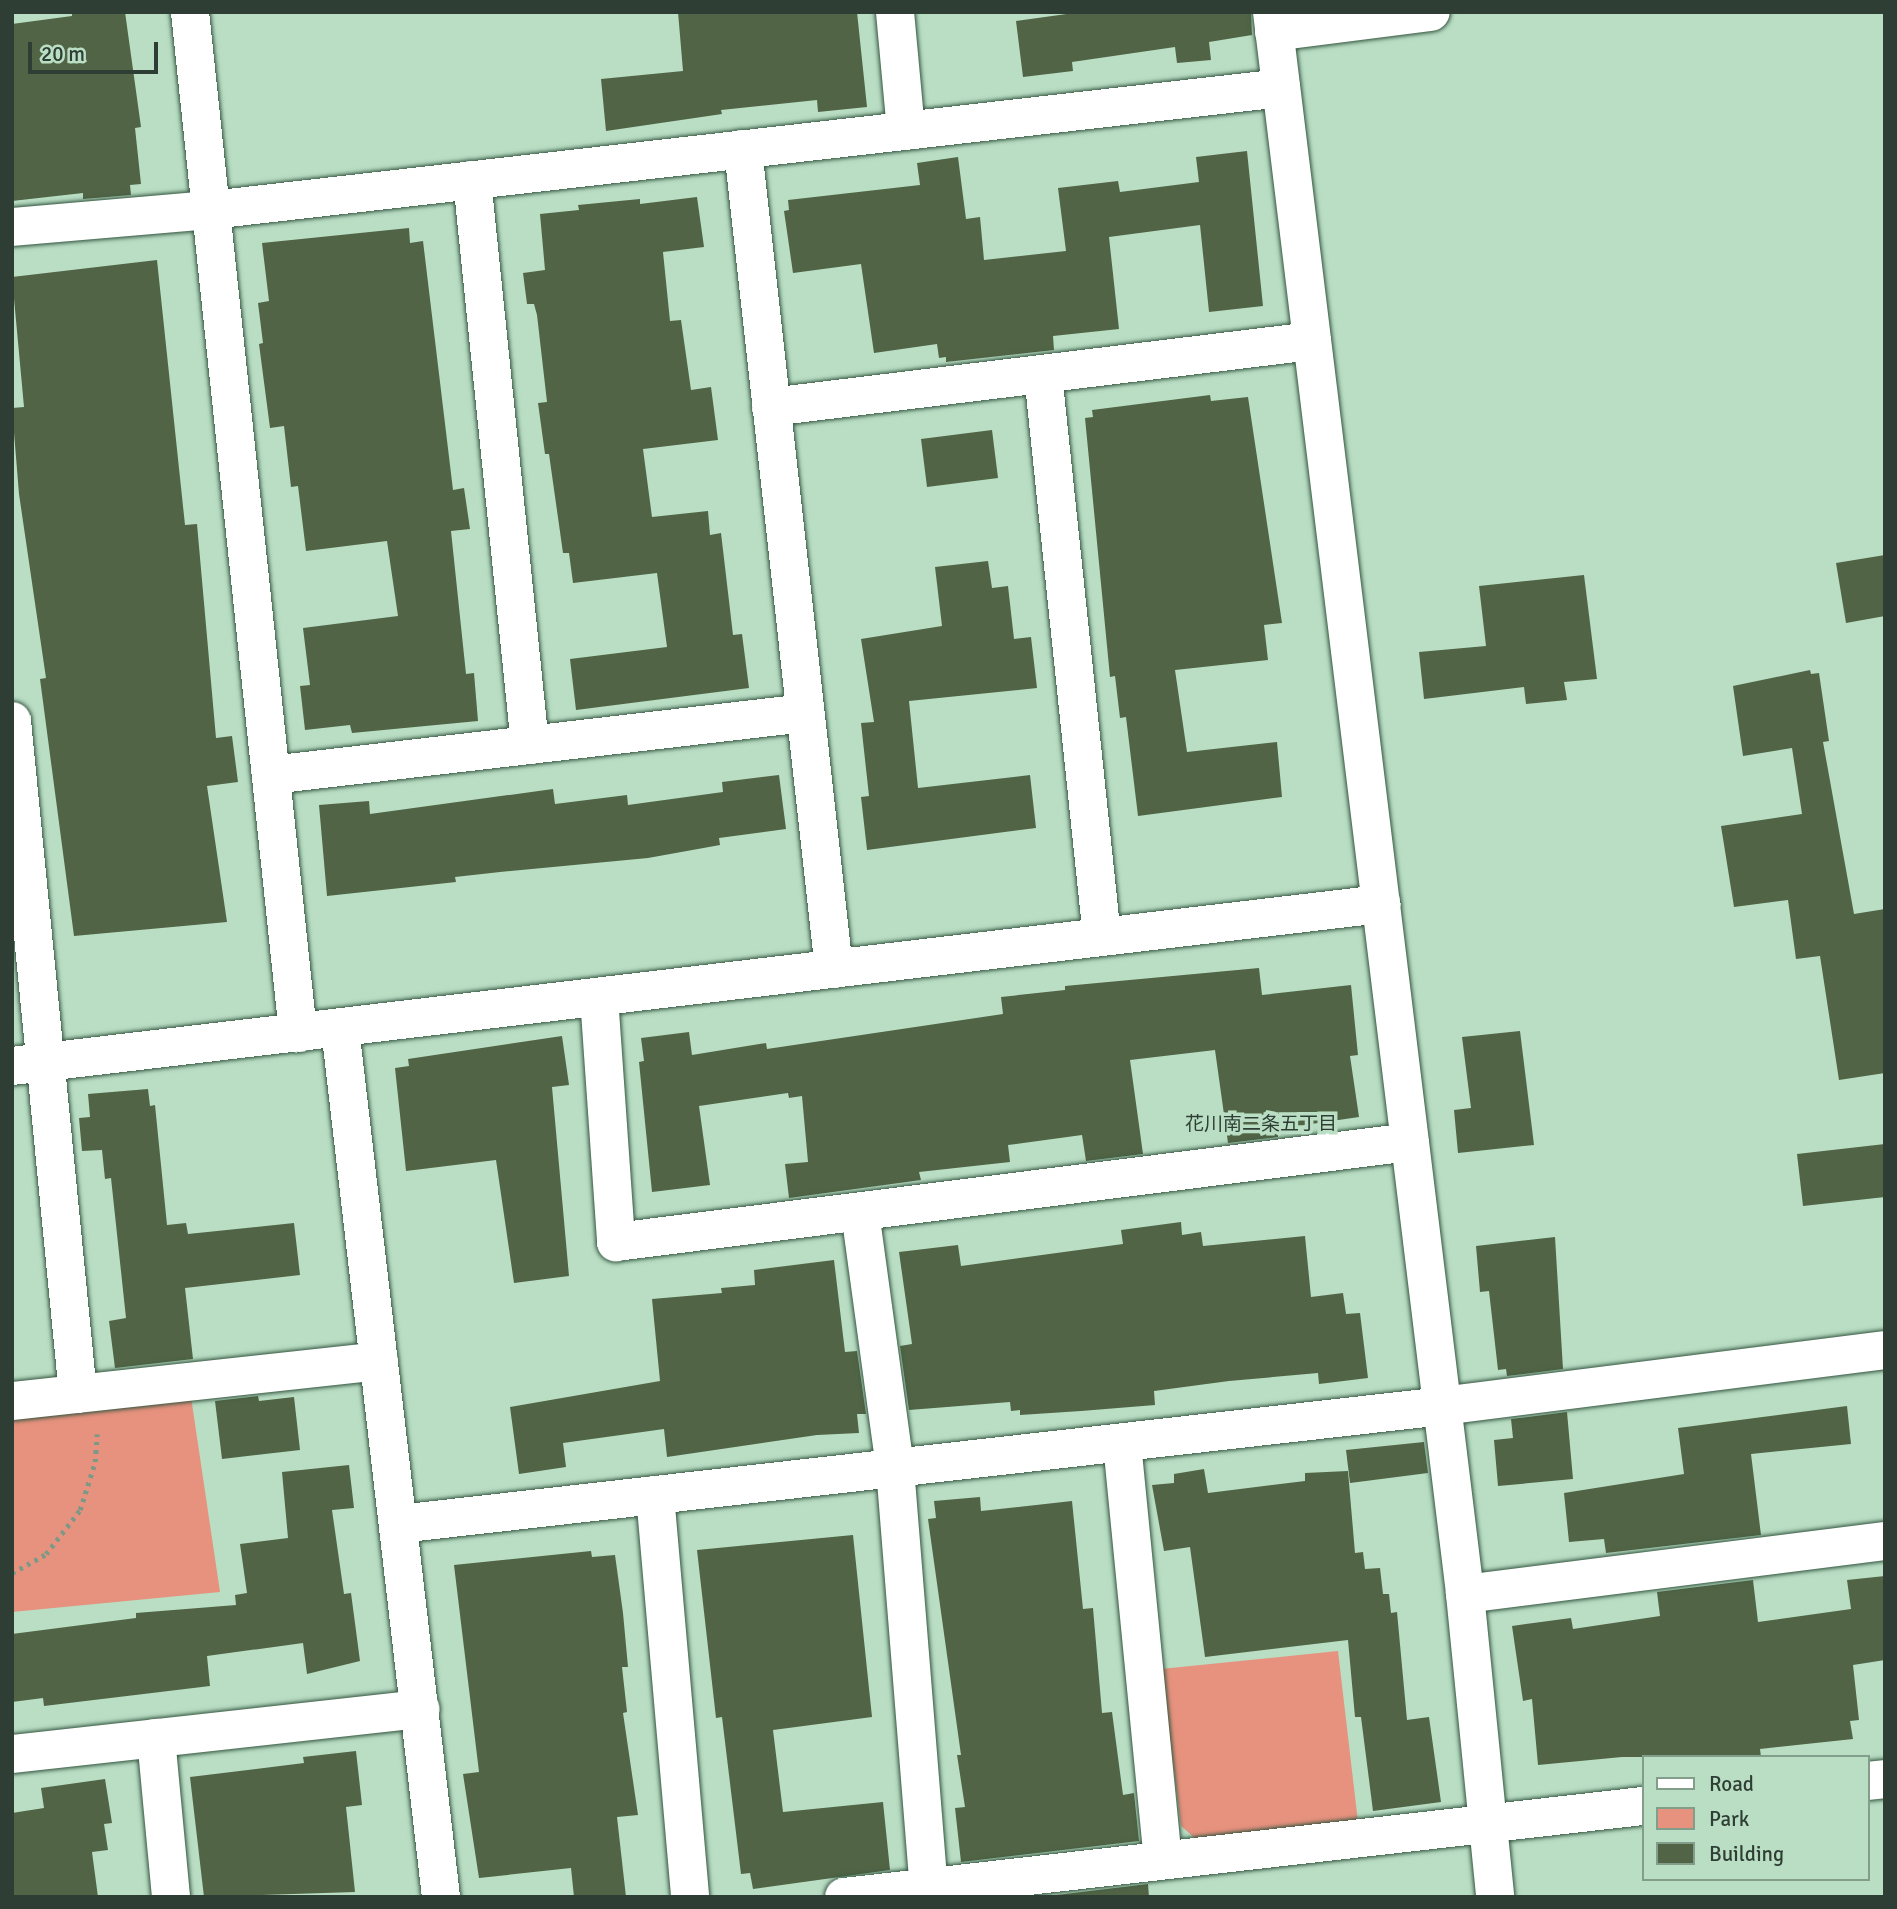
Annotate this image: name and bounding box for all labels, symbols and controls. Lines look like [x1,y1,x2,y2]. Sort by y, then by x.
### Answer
scale bar [32,28,161,72]
text: 20 m [41,41,85,67]
district label: 花川南二条五丁目 [1185,1114,1337,1136]
legend [1642,1755,1869,1881]
text: Road [1709,1771,1754,1797]
text: Park [1709,1806,1749,1832]
text: Building [1709,1841,1784,1867]

